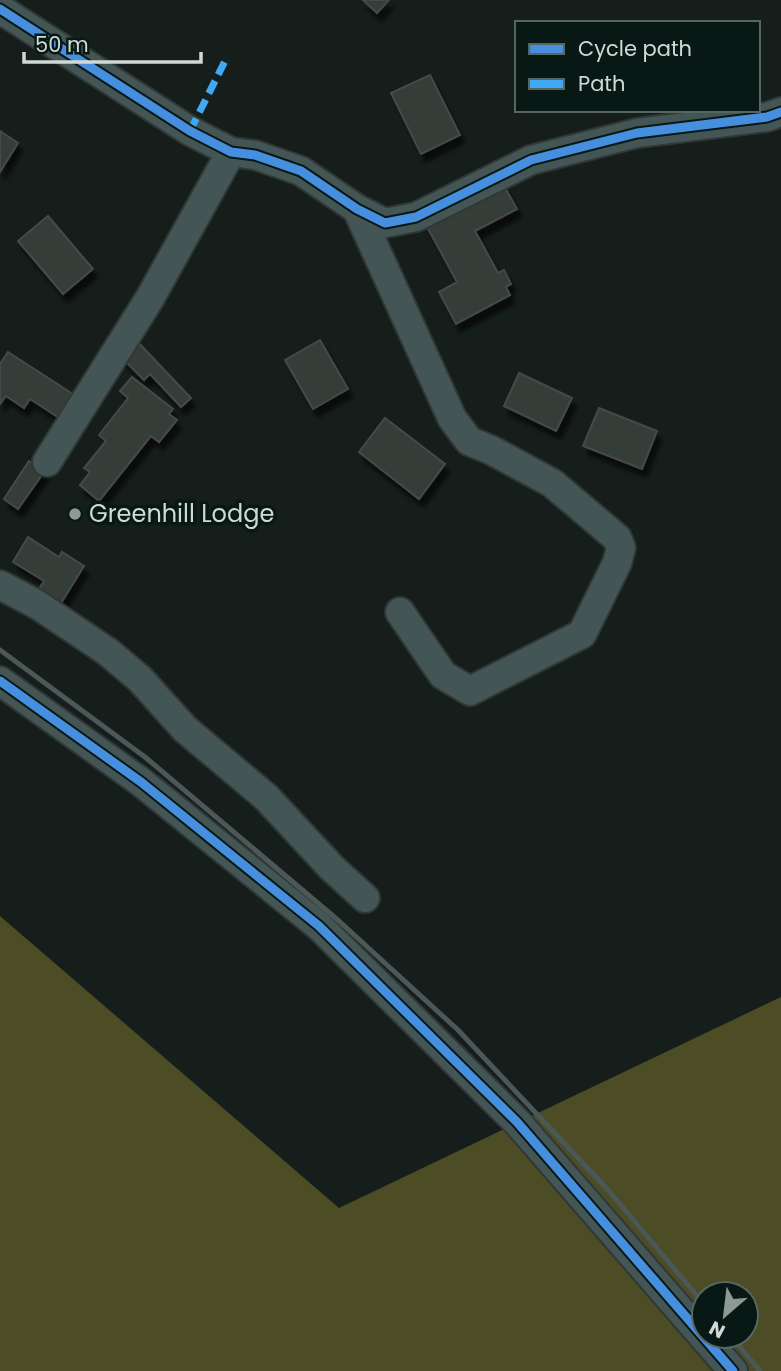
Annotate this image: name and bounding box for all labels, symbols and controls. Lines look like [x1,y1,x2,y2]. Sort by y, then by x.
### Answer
scale bar [24,21,201,65]
legend [515,21,760,112]
text: 50 m [35,30,89,59]
text: Cycle path [578,34,692,63]
text: Path [578,69,625,98]
place label: Greenhill Lodge [89,497,274,530]
marker: Greenhill Lodge [67,506,83,522]
north arrow [690,1280,760,1350]
text: N [705,1314,730,1345]

